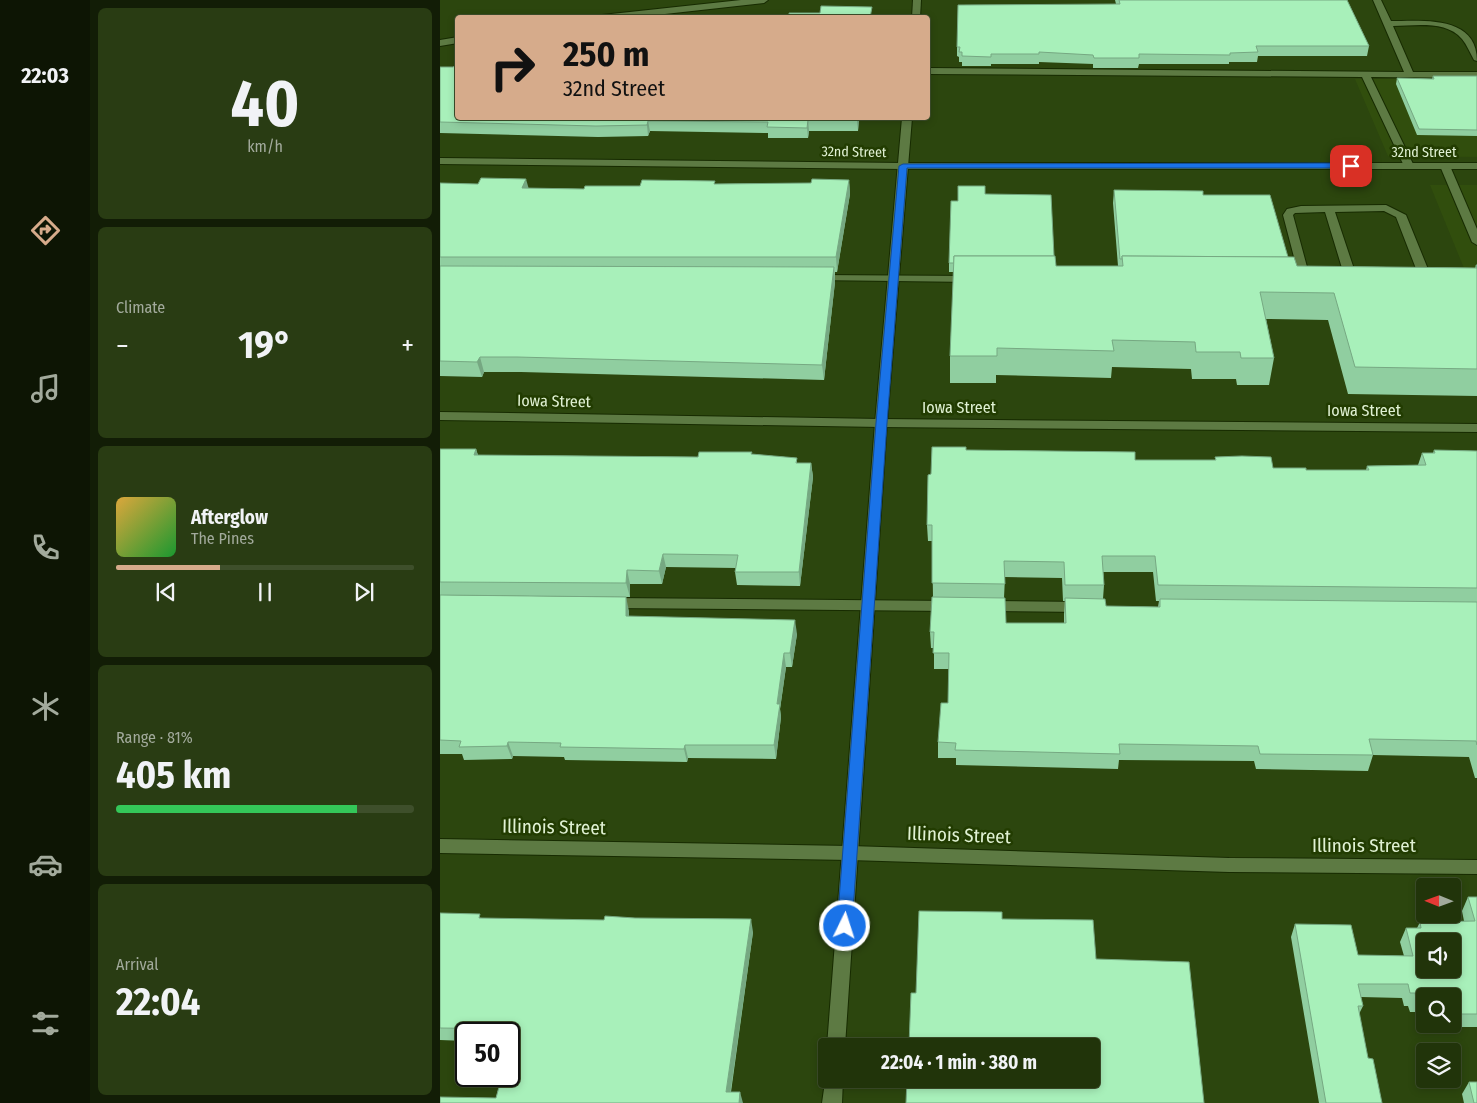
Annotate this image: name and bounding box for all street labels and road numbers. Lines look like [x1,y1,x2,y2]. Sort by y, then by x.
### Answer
street label: 32nd Street [821,143,887,161]
street label: 32nd Street [1392,144,1457,161]
street label: Iowa Street [517,391,592,411]
street label: Iowa Street [922,398,997,417]
street label: Iowa Street [1327,401,1402,420]
street label: Illinois Street [502,815,607,839]
street label: Illinois Street [907,822,1012,848]
street label: Illinois Street [1312,834,1417,857]

